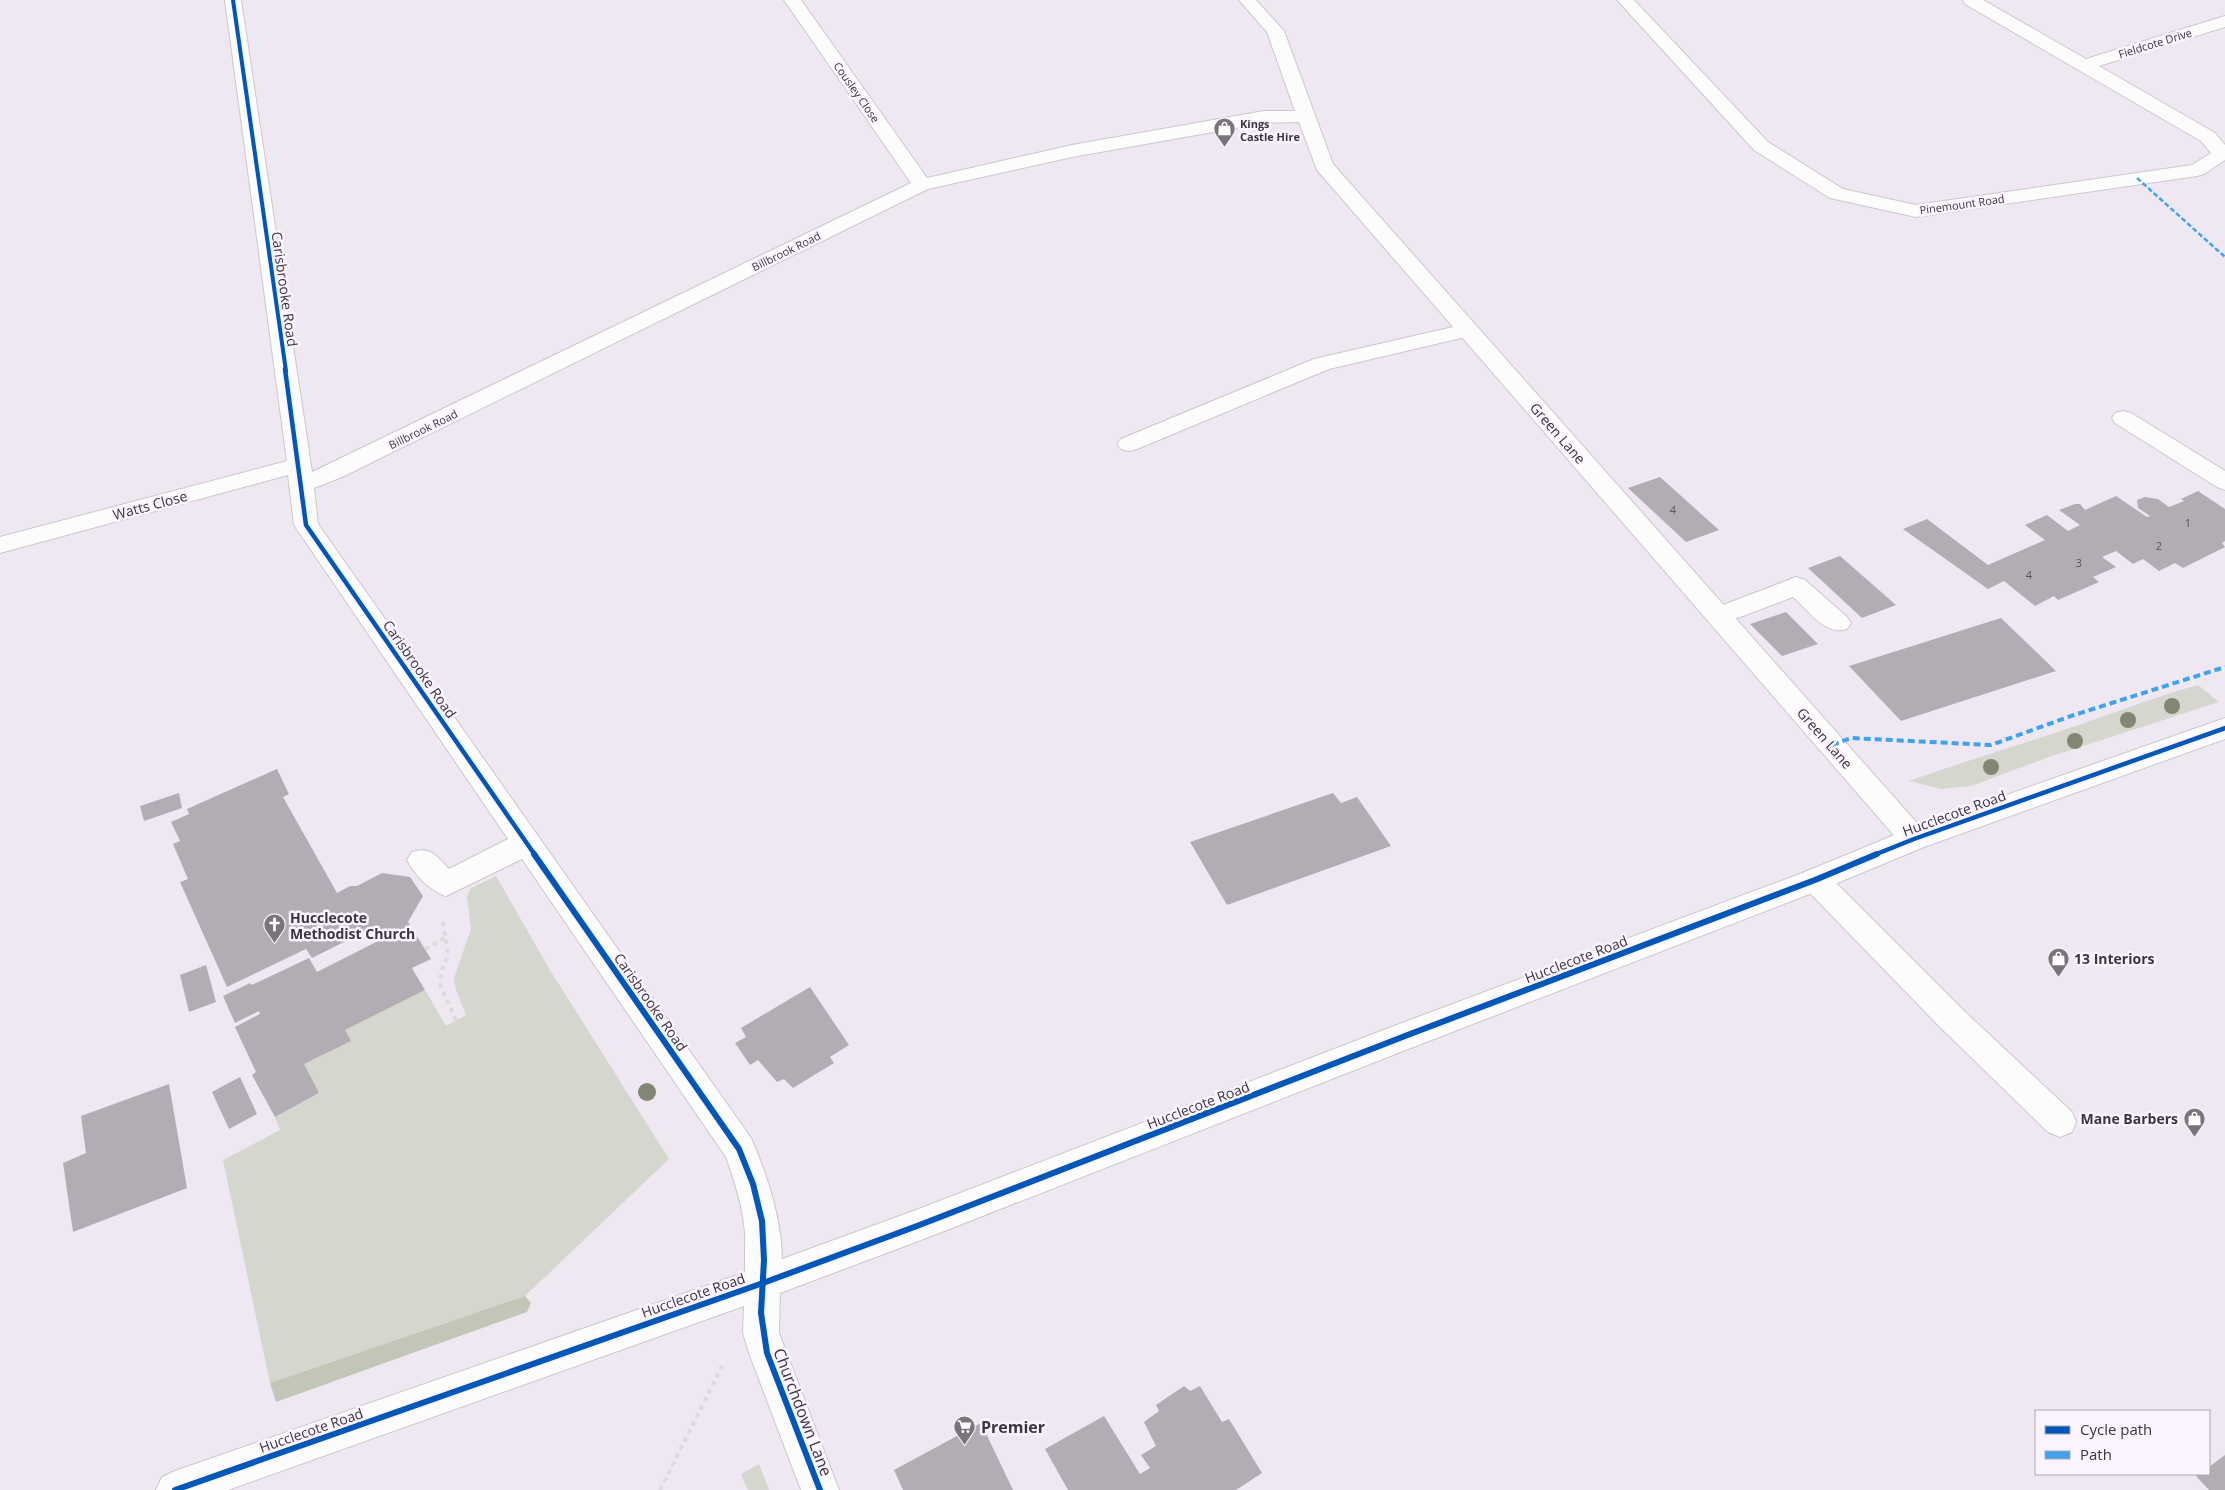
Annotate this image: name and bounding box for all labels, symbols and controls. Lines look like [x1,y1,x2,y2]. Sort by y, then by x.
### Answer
street label: Fieldcote Drive [2117,25,2193,61]
street label: Cousley Close [831,59,883,125]
place label: Kings Castle Hire [1240,116,1300,144]
shop icon: Kings Castle Hire [1212,117,1236,148]
street label: Pinemount Road [1919,191,2005,217]
street label: Billbrook Road [749,228,823,274]
street label: Carisbrooke Road [268,230,302,348]
street label: Green Lane [1526,398,1590,468]
street label: Billbrook Road [386,406,460,452]
street label: Watts Close [111,486,189,524]
house number: 4 [1670,502,1677,517]
house number: 1 [2185,515,2191,530]
house number: 2 [2156,538,2162,553]
house number: 3 [2076,555,2082,570]
house number: 4 [2026,567,2033,582]
street label: Carisbrooke Road [379,616,461,722]
street label: Green Lane [1793,703,1857,773]
street label: Hucclecote Road [1900,785,2008,841]
place label: Hucclecote Methodist Church [290,908,415,943]
church icon: Hucclecote Methodist Church [262,913,286,944]
street label: Hucclecote Road [1522,931,1630,987]
shop icon: 13 Interiors [2046,946,2070,977]
street label: Carisbrooke Road [610,949,692,1055]
place label: 13 Interiors [2074,949,2154,968]
street label: Hucclecote Road [1144,1077,1252,1133]
shop icon: Mane Barbers [2182,1106,2206,1137]
place label: Mane Barbers [2081,1109,2178,1128]
street label: Hucclecote Road [638,1268,748,1322]
street label: Churchdown Lane [768,1345,838,1479]
street label: Hucclecote Road [256,1403,366,1457]
legend [2035,1410,2210,1475]
supermarket icon: Premier [953,1415,977,1446]
place label: Premier [981,1416,1045,1438]
text: Cycle path [2080,1419,2152,1439]
text: Path [2080,1444,2112,1464]

